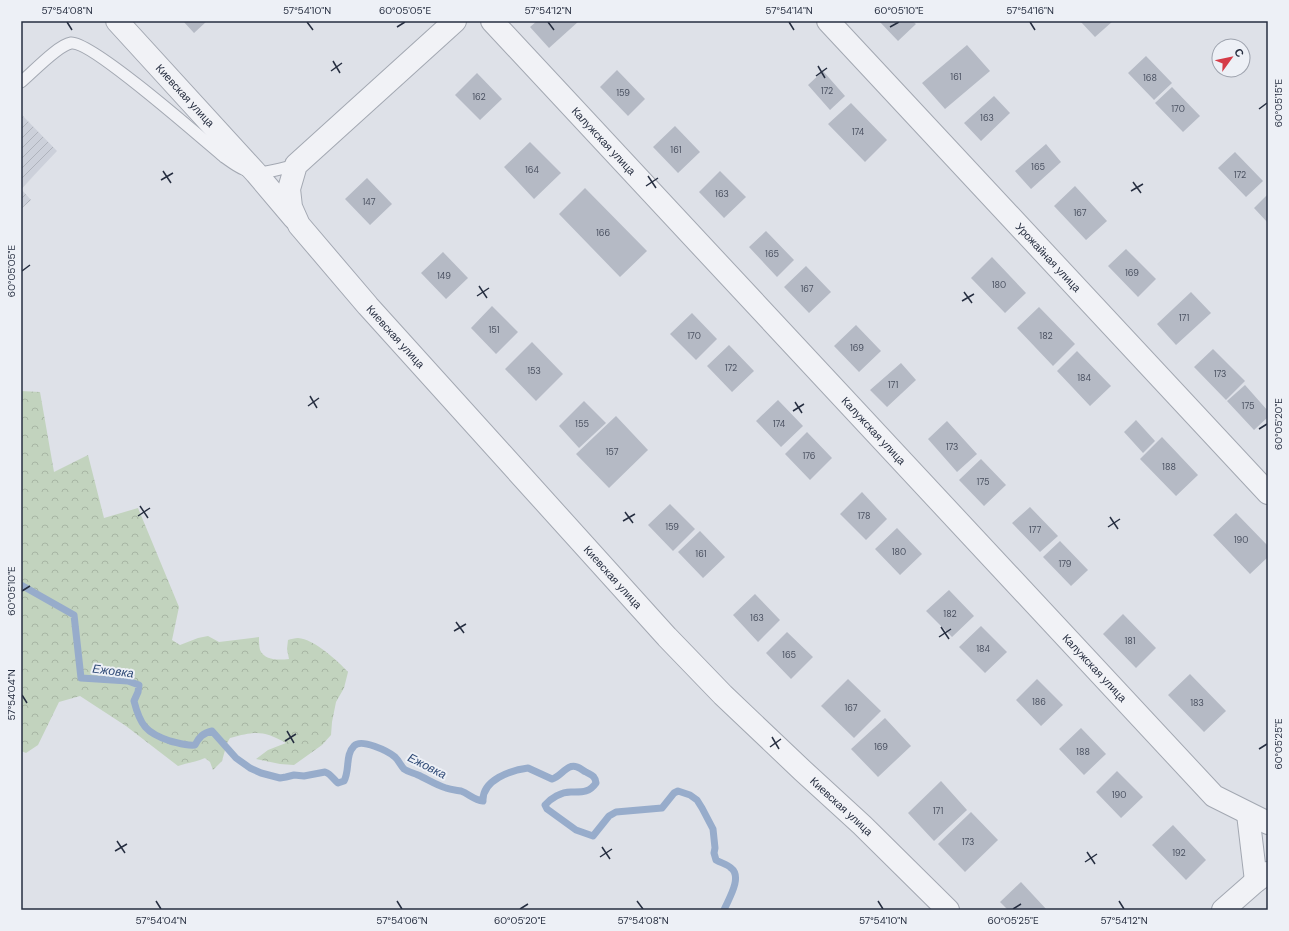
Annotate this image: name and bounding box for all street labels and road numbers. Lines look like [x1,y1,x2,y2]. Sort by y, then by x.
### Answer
street label: Киевская улица [153,61,218,131]
street label: Калужская улица [569,104,639,179]
street label: Урожайная улица [1013,220,1085,295]
street label: Киевская улица [364,302,428,372]
street label: Калужская улица [839,394,909,468]
street label: Киевская улица [581,543,646,612]
street label: Калужская улица [1060,631,1130,705]
street label: Киевская улица [807,774,876,839]

